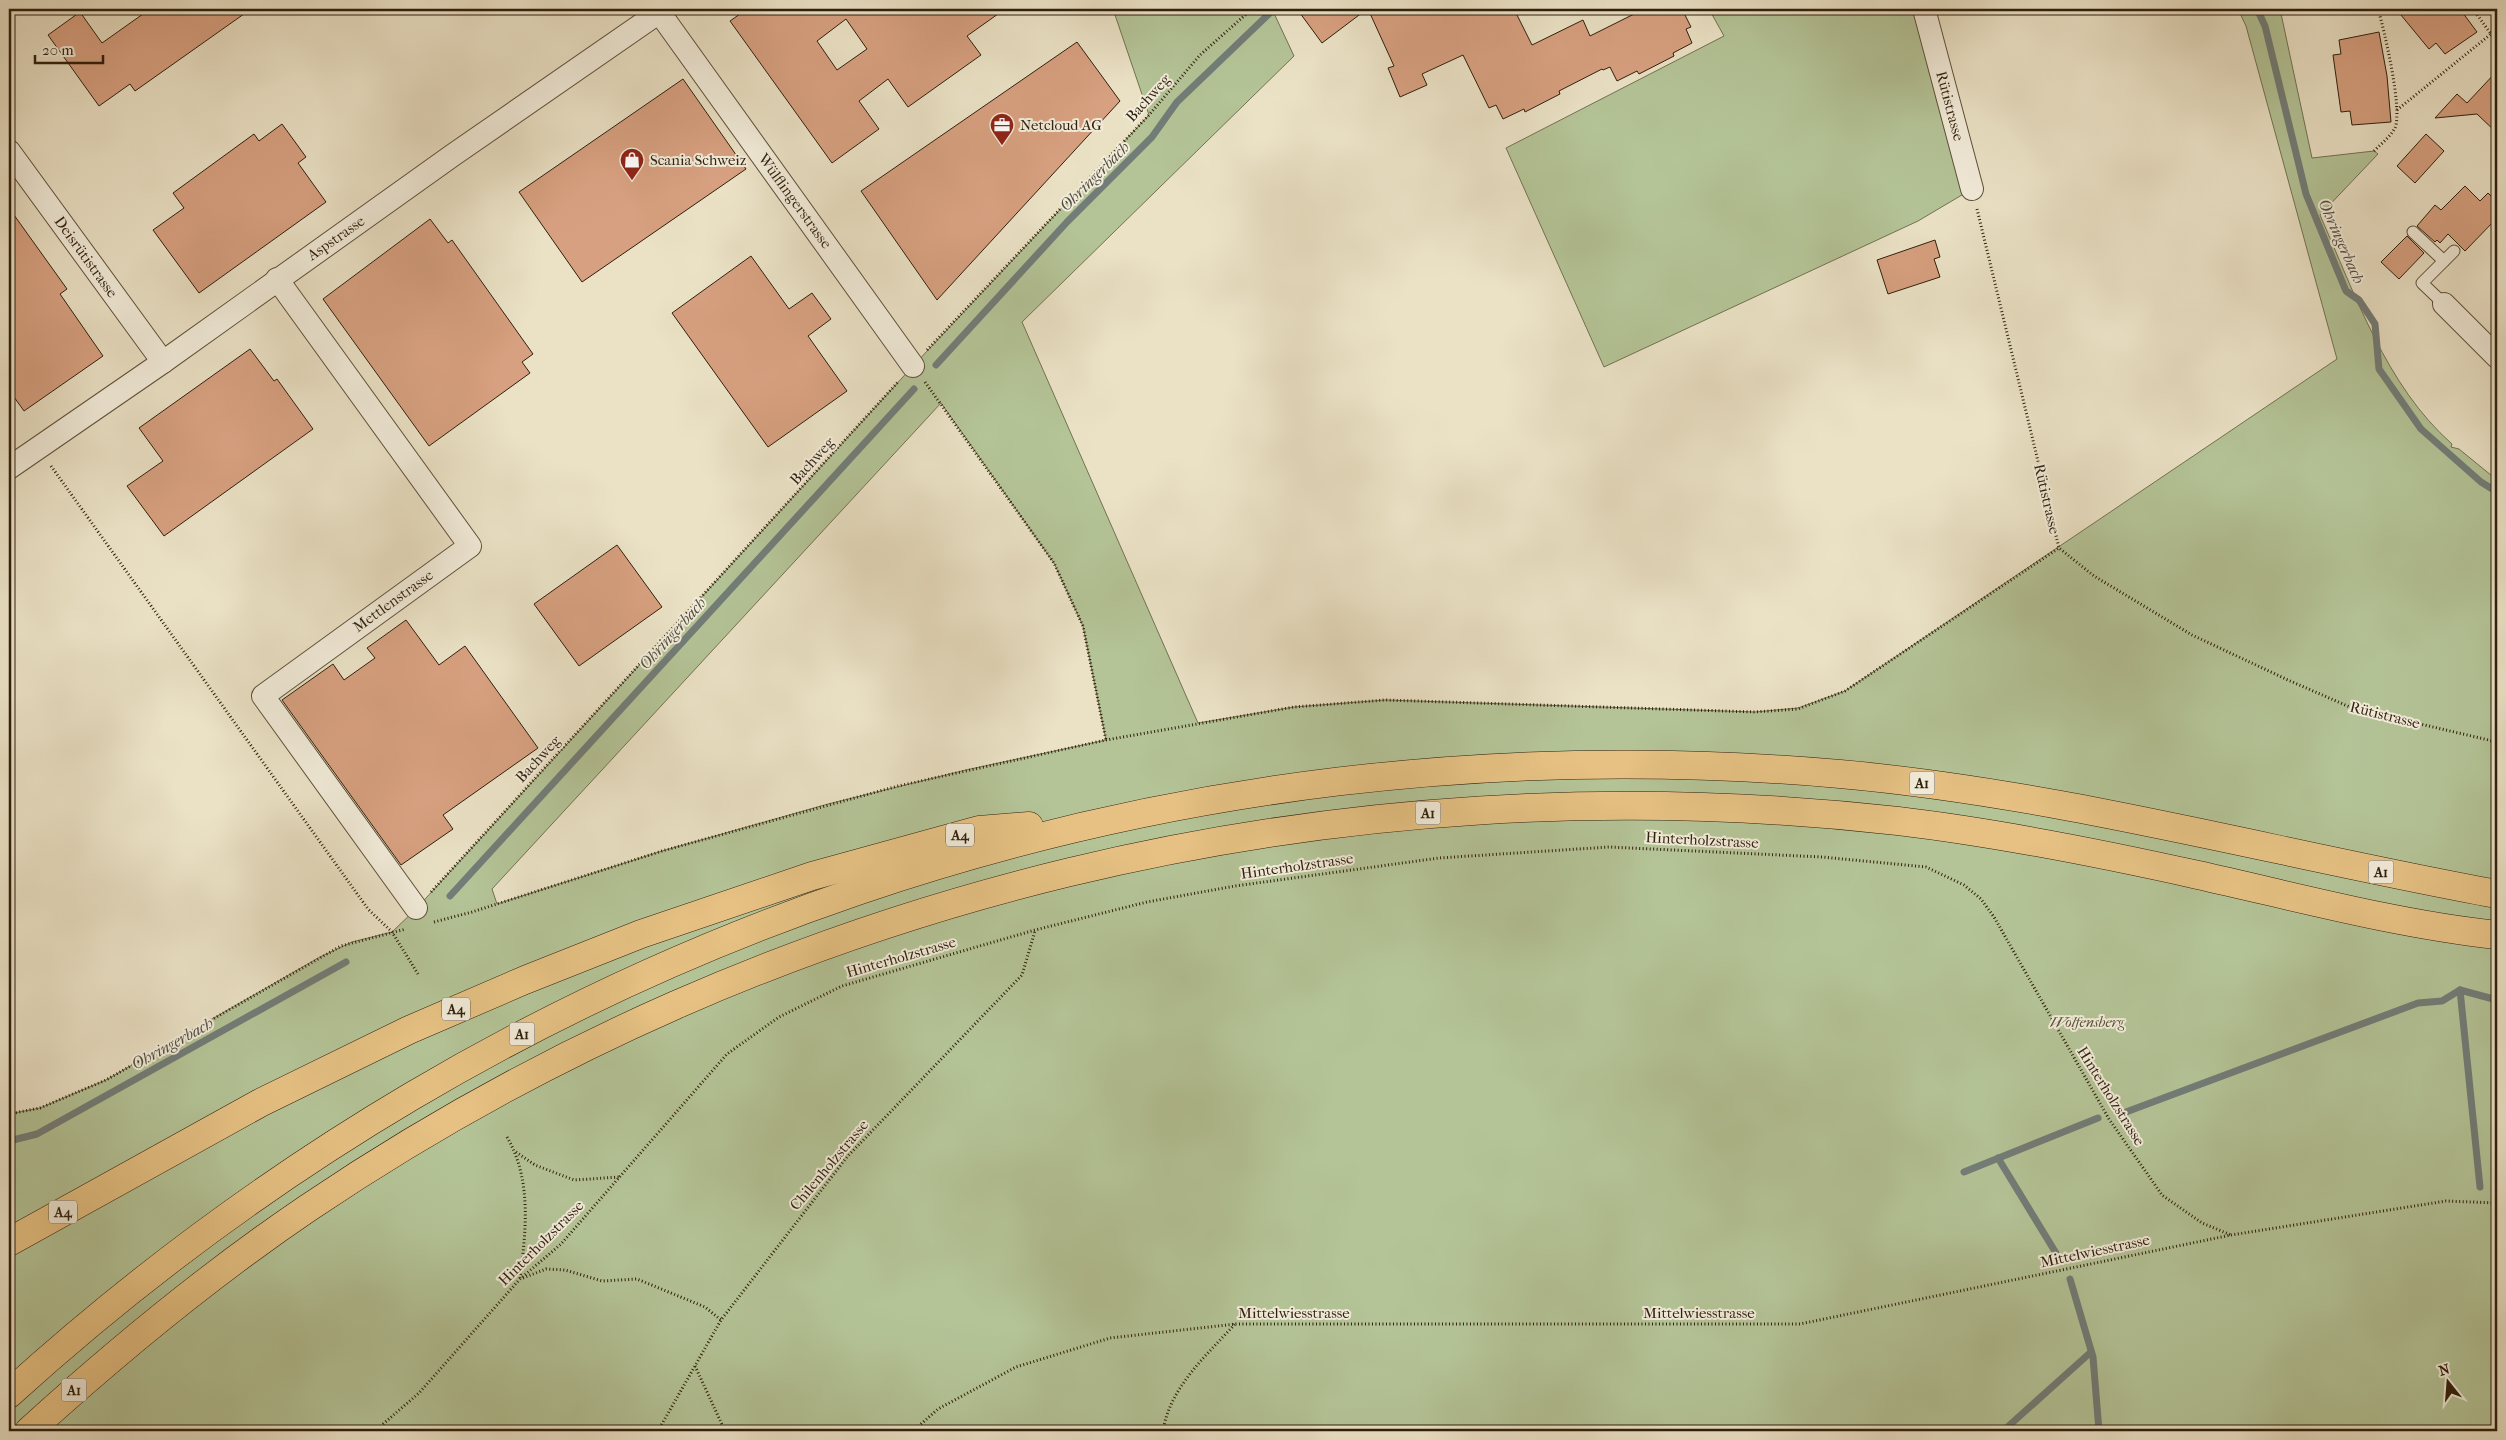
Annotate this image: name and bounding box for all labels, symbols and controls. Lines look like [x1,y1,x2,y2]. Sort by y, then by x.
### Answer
scale bar [35,32,102,64]
text: 20 m [42,41,74,59]
street label: Rütistrasse [1932,69,1968,143]
street label: Bachweg [1122,70,1175,125]
office icon: Netcloud AG [989,112,1015,146]
place label: Netcloud AG [1020,116,1102,134]
water label: Ohringerbach [1056,138,1133,215]
shop icon: Scania Schweiz [619,147,645,181]
street label: Wülflingerstrasse [754,149,836,253]
place label: Scania Schweiz [650,151,747,169]
water label: Ohringerbach [2314,196,2369,286]
street label: Aspstrasse [303,211,369,265]
street label: Deisrütistrasse [50,213,122,302]
street label: Bachweg [786,433,839,488]
street label: Rütistrasse [2030,462,2064,536]
street label: Mettlenstrasse [349,566,437,636]
water label: Ohringerbach [635,593,710,673]
street label: Rütistrasse [2348,698,2422,733]
street label: Bachweg [512,731,565,786]
road number: A1 [1910,771,1934,794]
road number: A1 [1416,801,1440,824]
road number: A4 [946,824,974,846]
street label: Hinterholzstrasse [1645,828,1760,852]
street label: Hinterholzstrasse [1240,849,1355,883]
road number: A1 [2368,860,2394,884]
street label: Hinterholzstrasse [844,933,958,981]
road number: A4 [442,998,470,1021]
water label: Ohringerbach [128,1013,216,1074]
park label: Wolfensberg [2050,1013,2125,1031]
road number: A1 [510,1022,534,1046]
street label: Hinterholzstrasse [2073,1043,2149,1149]
street label: Chilenholzstrasse [786,1116,872,1214]
street label: Hinterholzstrasse [495,1196,588,1289]
road number: A4 [49,1200,77,1224]
street label: Mittelwiesstrasse [2039,1231,2152,1271]
street label: Mittelwiesstrasse [1238,1304,1350,1322]
street label: Mittelwiesstrasse [1643,1304,1755,1322]
north arrow [2424,1358,2474,1408]
text: N [2437,1360,2452,1380]
road number: A1 [62,1378,86,1402]

